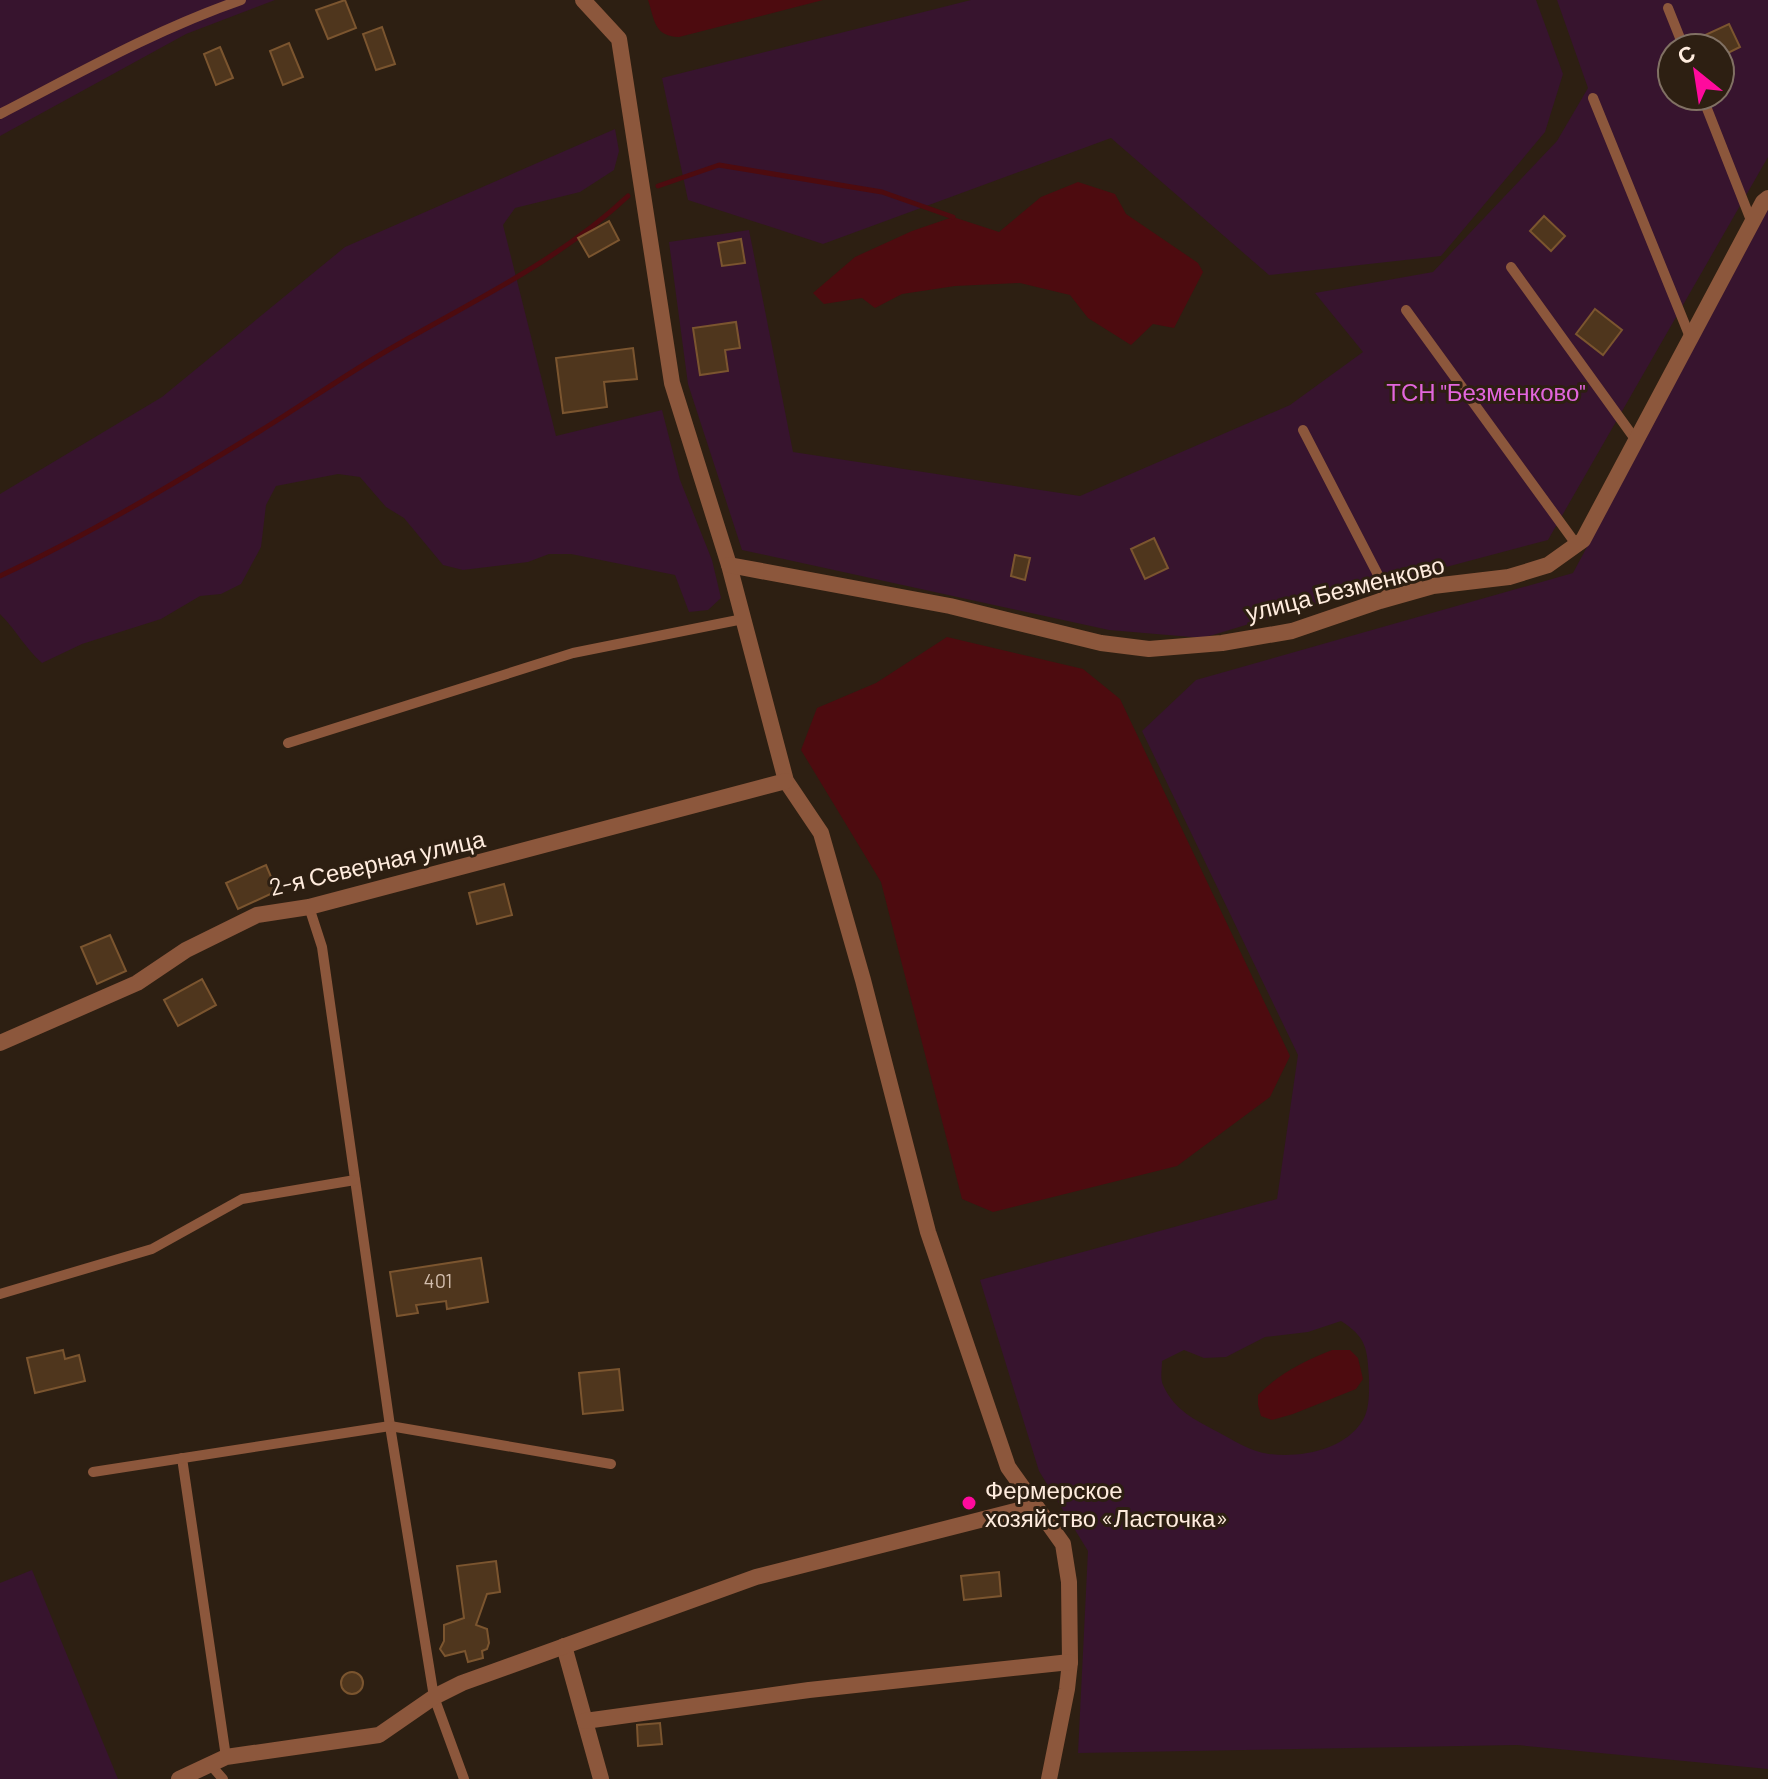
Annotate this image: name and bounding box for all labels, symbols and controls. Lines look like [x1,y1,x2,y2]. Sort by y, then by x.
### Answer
north arrow [1656,32,1736,112]
text: С [1672,39,1699,69]
park label: ТСН "Безменково" [1386,377,1586,406]
street label: улица Безменково [1243,549,1447,627]
street label: 2-я Северная улица [266,823,488,901]
house number: 401 [424,1268,452,1292]
place label: Фермерское хозяйство «Ласточка» [985,1475,1228,1532]
marker: Фермерское хозяйство «Ласточка» [960,1494,978,1512]

